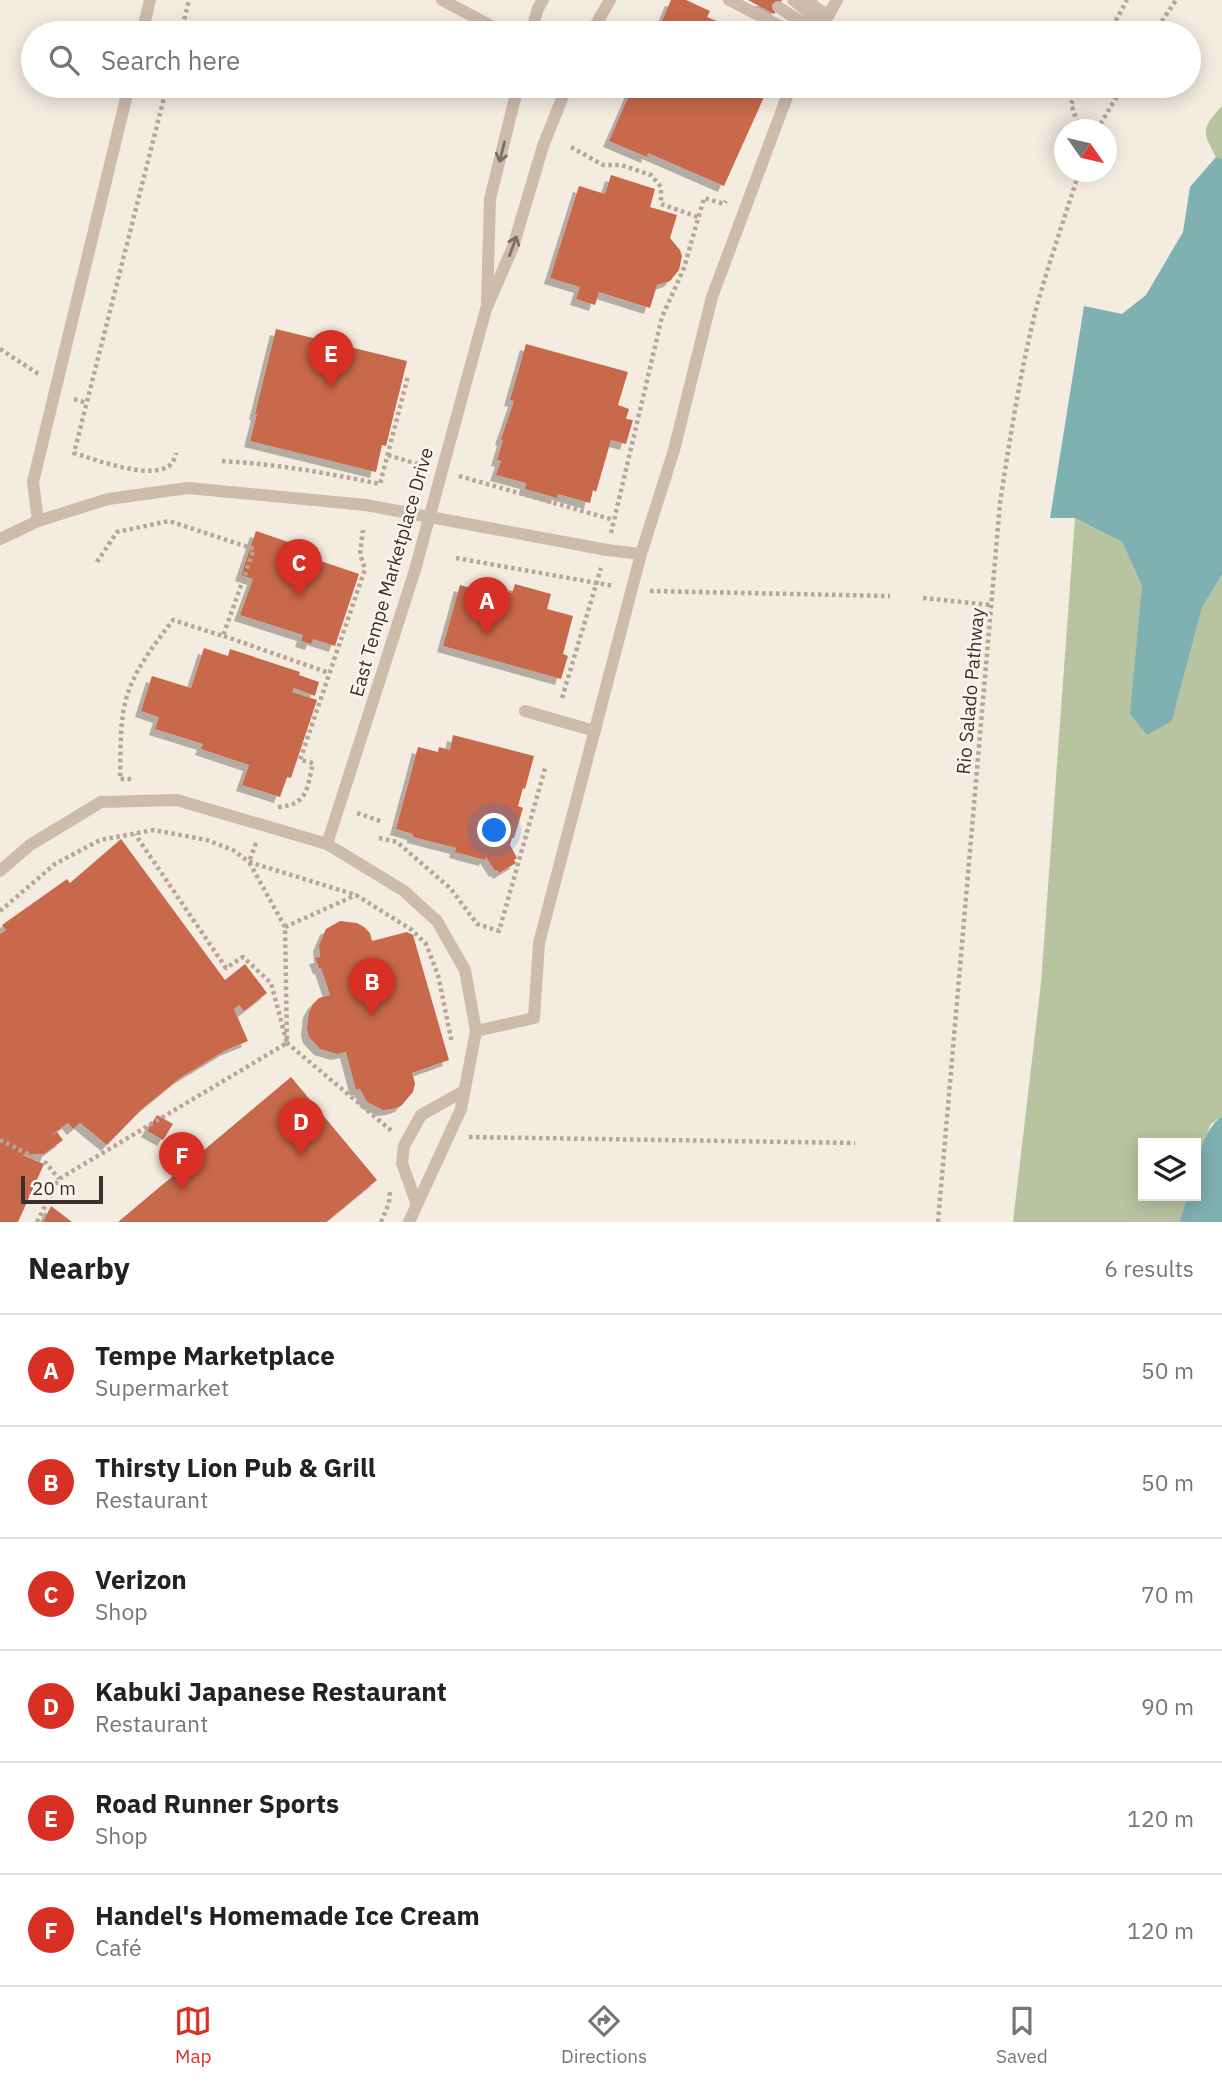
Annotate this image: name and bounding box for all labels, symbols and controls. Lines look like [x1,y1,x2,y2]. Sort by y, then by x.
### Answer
search box [21,21,1201,98]
icon: search [45,41,83,79]
text: Search here [101,43,240,77]
north arrow [1054,119,1117,182]
one-way arrow [495,140,508,163]
one-way arrow [508,236,520,258]
pin: E [308,330,354,388]
street label: East Tempe Marketplace Drive [344,445,438,699]
pin: C [276,539,322,597]
pin: A [464,577,510,635]
street label: Rio Salado Pathway [951,606,989,775]
your location [477,813,511,847]
pin: B [349,958,395,1016]
pin: D [278,1098,324,1156]
pin: F [159,1132,205,1190]
map controls [1138,1138,1201,1201]
button: layers [1138,1138,1201,1201]
scale bar [21,1173,103,1205]
text: 20 m [32,1176,76,1200]
text: Nearby [28,1248,130,1287]
text: 6 results [1104,1253,1194,1283]
text: Tempe Marketplace [95,1338,335,1372]
text: A [43,1355,59,1385]
text: 50 m [1141,1355,1194,1385]
text: Supermarket [95,1372,229,1402]
text: Thirsty Lion Pub & Grill [95,1450,376,1484]
text: B [43,1467,59,1497]
text: 50 m [1141,1467,1194,1497]
text: Restaurant [95,1484,208,1514]
text: Verizon [95,1562,187,1596]
text: C [44,1579,58,1609]
text: 70 m [1141,1579,1194,1609]
text: Shop [95,1596,148,1626]
text: Kabuki Japanese Restaurant [95,1674,447,1708]
text: D [43,1691,59,1721]
text: 90 m [1141,1691,1194,1721]
text: Restaurant [95,1708,208,1738]
text: Road Runner Sports [95,1786,339,1820]
text: E [44,1803,58,1833]
text: 120 m [1127,1803,1194,1833]
text: Shop [95,1820,148,1850]
text: Handel's Homemade Ice Cream [95,1898,480,1932]
text: F [44,1915,58,1945]
text: 120 m [1127,1915,1194,1945]
text: Café [95,1932,142,1962]
tab: Map [174,2002,212,2068]
tab: Directions [561,2002,647,2068]
tab: Saved [996,2002,1048,2068]

